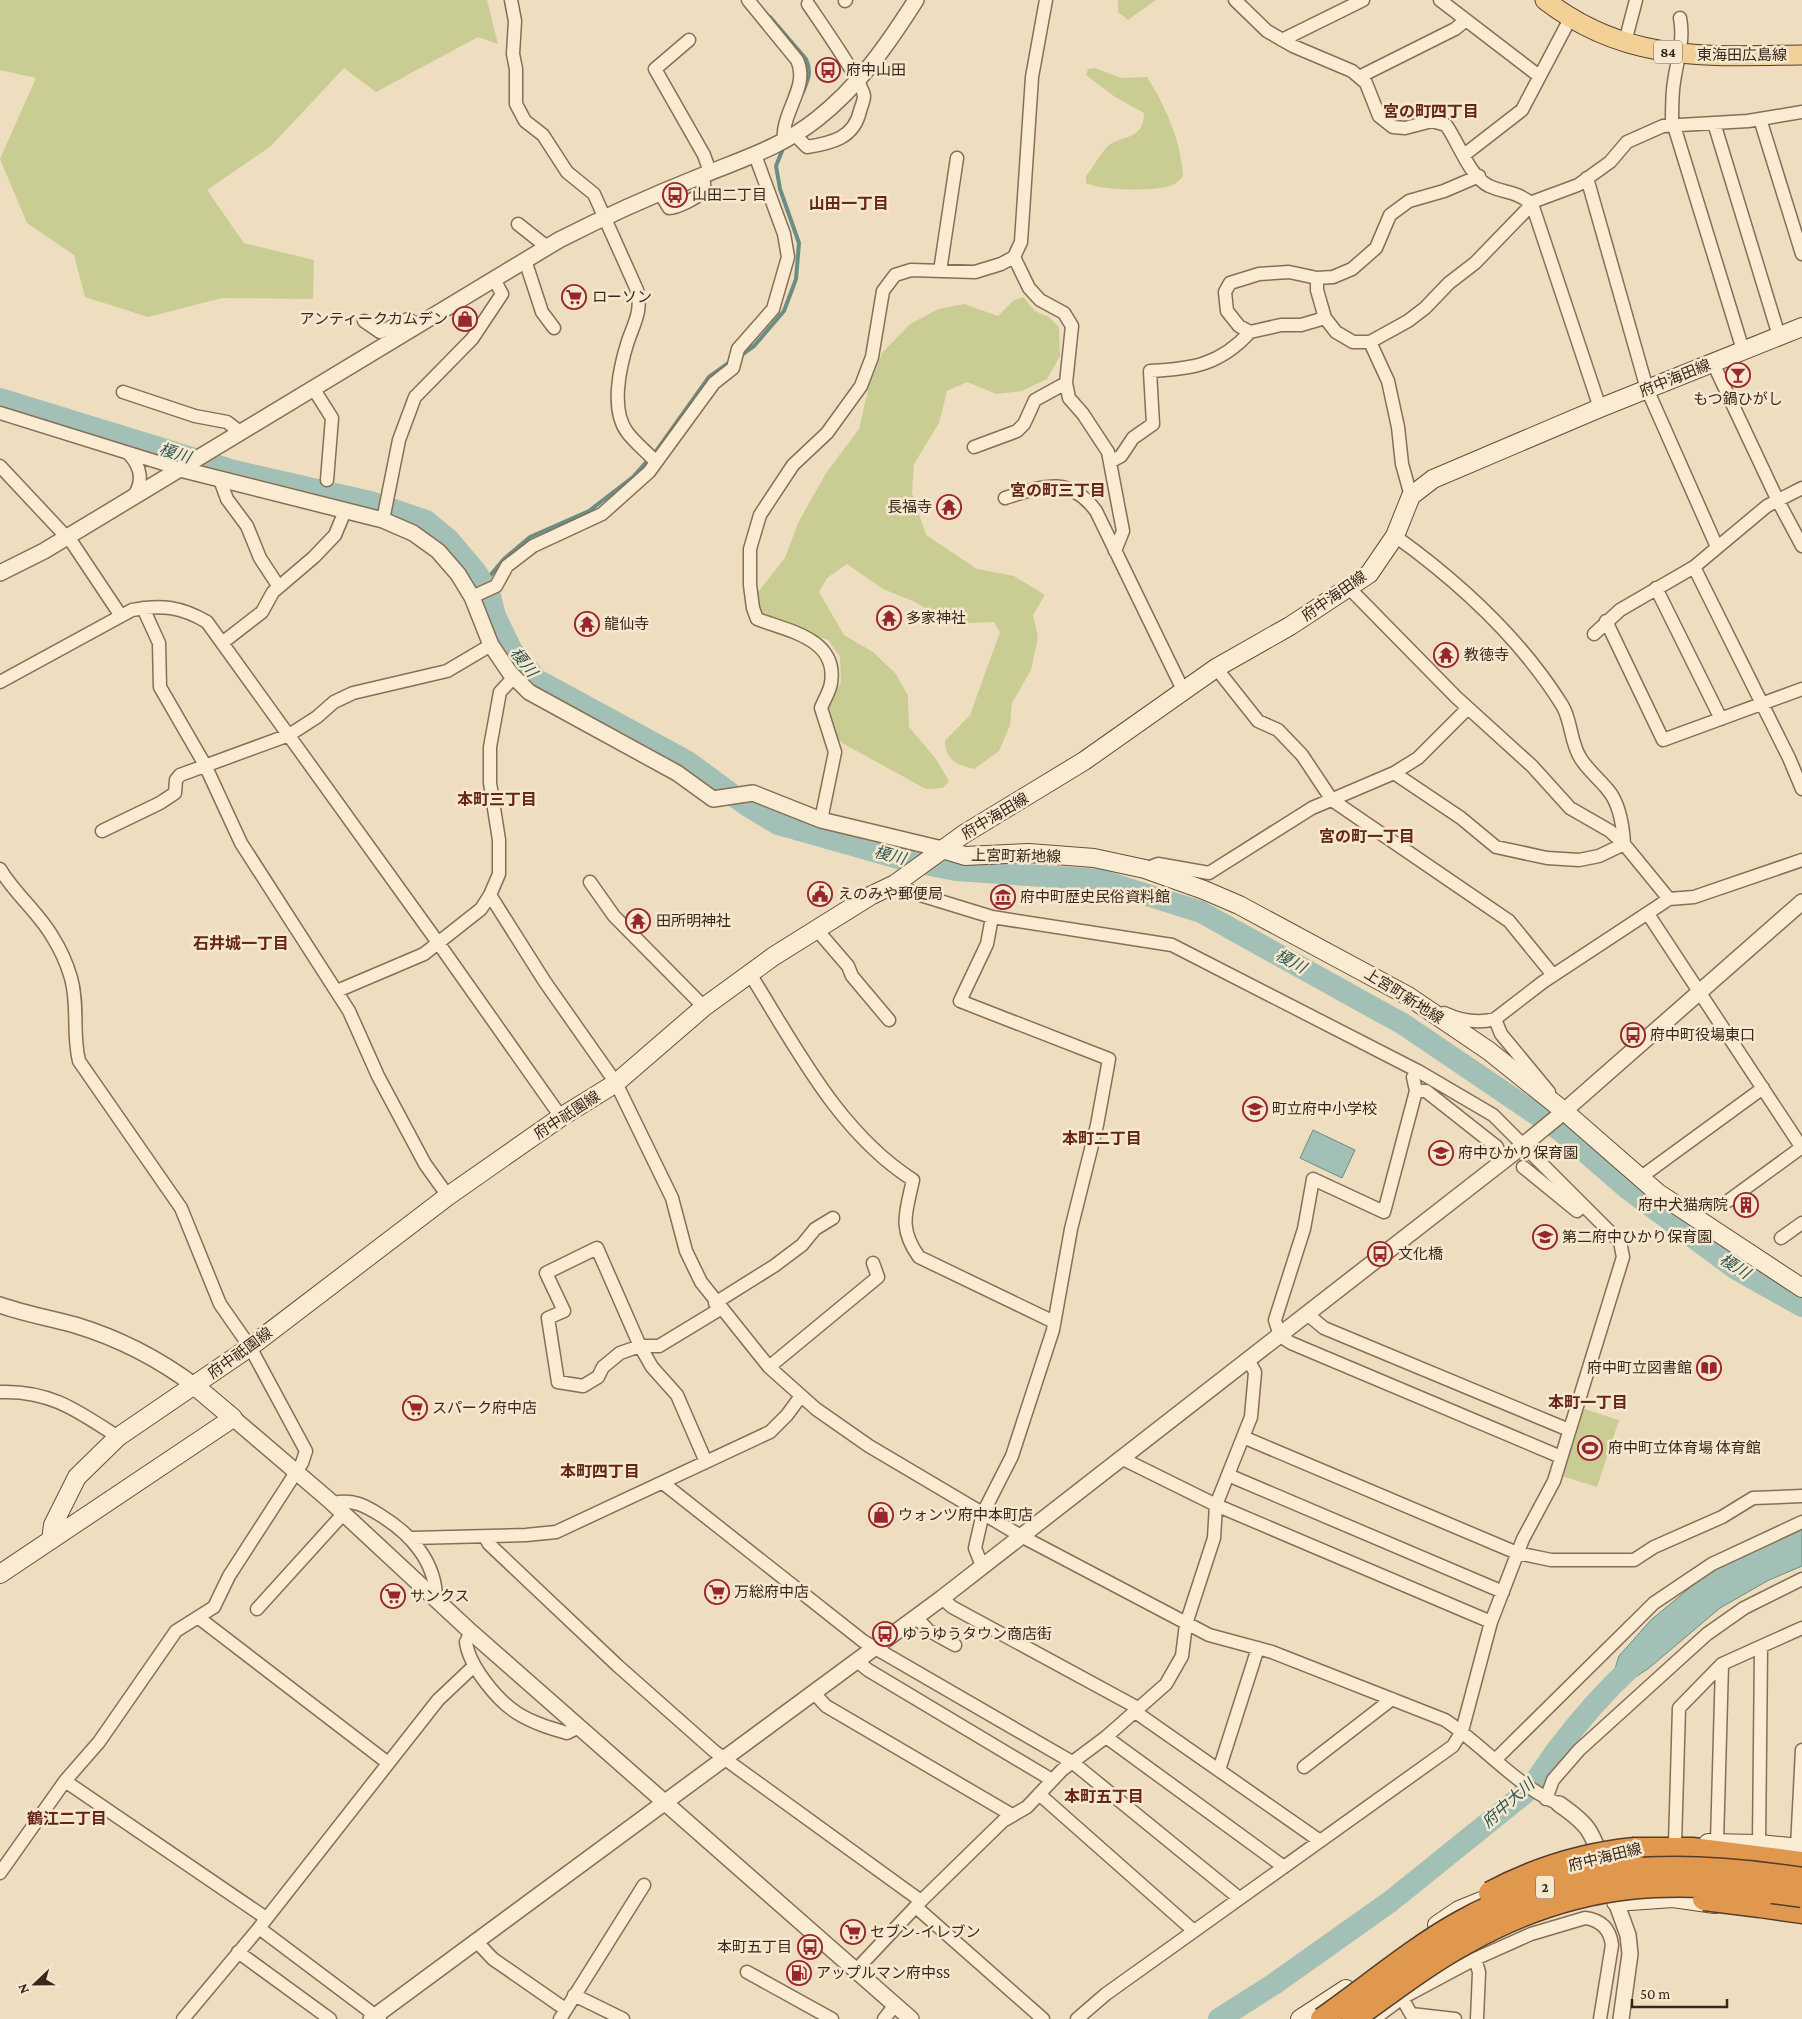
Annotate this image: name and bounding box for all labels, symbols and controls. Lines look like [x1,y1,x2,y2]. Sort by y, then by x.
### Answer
road number: 84 [1654,41,1682,64]
street label: 東海田広島線 [1697,47,1787,63]
bus stop icon: 府中山田 [815,57,841,83]
place label: 府中山田 [846,62,906,78]
district label: 宮の町四丁目 [1383,103,1479,120]
bus stop icon: 山田二丁目 [662,182,688,208]
place label: 山田二丁目 [692,187,767,203]
district label: 山田一丁目 [809,195,889,212]
supermarket icon: ローソン [561,284,587,310]
place label: ローソン [592,289,652,305]
shop icon: アンティークカムデン [452,306,478,332]
place label: アンティークカムデン [299,311,448,327]
street label: 府中海田線 [1637,357,1713,399]
bar icon: もつ鍋ひがし [1725,362,1751,388]
place label: もつ鍋ひがし [1693,391,1783,407]
water label: 榎川 [157,440,195,466]
district label: 宮の町三丁目 [1010,482,1106,499]
temple icon: 長福寺 [936,494,962,520]
place label: 長福寺 [887,499,932,515]
street label: 府中海田線 [1299,568,1369,624]
temple icon: 多家神社 [876,605,902,631]
place label: 多家神社 [906,610,966,626]
temple icon: 龍仙寺 [574,611,600,637]
place label: 龍仙寺 [604,616,649,632]
temple icon: 教徳寺 [1433,642,1459,668]
water label: 榎川 [507,644,542,681]
place label: 教徳寺 [1464,647,1509,663]
street label: 府中海田線 [959,790,1031,842]
district label: 本町三丁目 [457,791,537,808]
district label: 宮の町一丁目 [1319,828,1415,845]
water label: 榎川 [872,843,910,868]
street label: 上宮町新地線 [971,847,1061,865]
public building icon: えのみや郵便局 [807,881,833,907]
museum icon: 府中町歴史民俗資料館 [990,884,1016,910]
place label: えのみや郵便局 [838,886,943,902]
place label: 府中町歴史民俗資料館 [1020,888,1170,905]
temple icon: 田所明神社 [625,908,651,934]
place label: 田所明神社 [656,913,731,929]
district label: 石井城一丁目 [193,934,289,952]
water label: 榎川 [1273,946,1311,977]
street label: 上宮町新地線 [1362,965,1446,1027]
bus stop icon: 府中町役場東口 [1620,1022,1646,1048]
place label: 府中町役場東口 [1650,1027,1755,1043]
street label: 府中祇園線 [531,1088,603,1142]
school or university icon: 町立府中小学校 [1242,1096,1268,1122]
place label: 町立府中小学校 [1272,1101,1377,1117]
district label: 本町二丁目 [1062,1130,1142,1147]
school or university icon: 府中ひかり保育園 [1428,1140,1454,1166]
place label: 府中ひかり保育園 [1458,1145,1578,1161]
building icon: 府中犬猫病院 [1733,1192,1759,1218]
place label: 府中犬猫病院 [1638,1197,1728,1213]
school or university icon: 第二府中ひかり保育園 [1532,1224,1558,1250]
place label: 第二府中ひかり保育園 [1562,1229,1712,1245]
bus stop icon: 文化橋 [1367,1241,1393,1267]
place label: 文化橋 [1398,1246,1443,1262]
water label: 榎川 [1717,1250,1755,1283]
street label: 府中祇園線 [205,1324,275,1382]
library icon: 府中町立図書館 [1696,1355,1722,1381]
place label: 府中町立図書館 [1587,1360,1692,1376]
district label: 本町一丁目 [1548,1394,1628,1411]
supermarket icon: スパーク府中店 [402,1395,428,1421]
place label: スパーク府中店 [432,1400,537,1416]
sports icon: 府中町立体育場 体育館 [1577,1435,1603,1461]
place label: 府中町立体育場 体育館 [1608,1440,1761,1456]
district label: 本町四丁目 [560,1463,640,1480]
shop icon: ウォンツ府中本町店 [868,1502,894,1528]
place label: ウォンツ府中本町店 [898,1507,1033,1523]
supermarket icon: 万総府中店 [704,1579,730,1605]
supermarket icon: サンクス [380,1583,406,1609]
place label: 万総府中店 [734,1584,809,1600]
place label: サンクス [410,1588,470,1604]
bus stop icon: ゆうゆうタウン商店街 [872,1621,898,1647]
place label: ゆうゆうタウン商店街 [902,1626,1052,1642]
water label: 府中大川 [1479,1774,1539,1831]
district label: 本町五丁目 [1064,1788,1144,1805]
district label: 鶴江二丁目 [27,1810,107,1827]
street label: 府中海田線 [1567,1840,1643,1874]
road number: 2 [1536,1875,1554,1898]
supermarket icon: セブン-イレブン [840,1919,866,1945]
place label: セブン-イレブン [870,1924,980,1940]
bus stop icon: 本町五丁目 [797,1934,823,1960]
place label: 本町五丁目 [717,1939,792,1955]
north arrow [10,1959,60,2009]
fuel station icon: アップルマン府中SS [786,1960,812,1986]
place label: アップルマン府中SS [816,1965,950,1981]
scale bar [1632,1976,1727,2008]
text: N [14,1981,32,1996]
text: 50 m [1640,1986,1670,2002]

